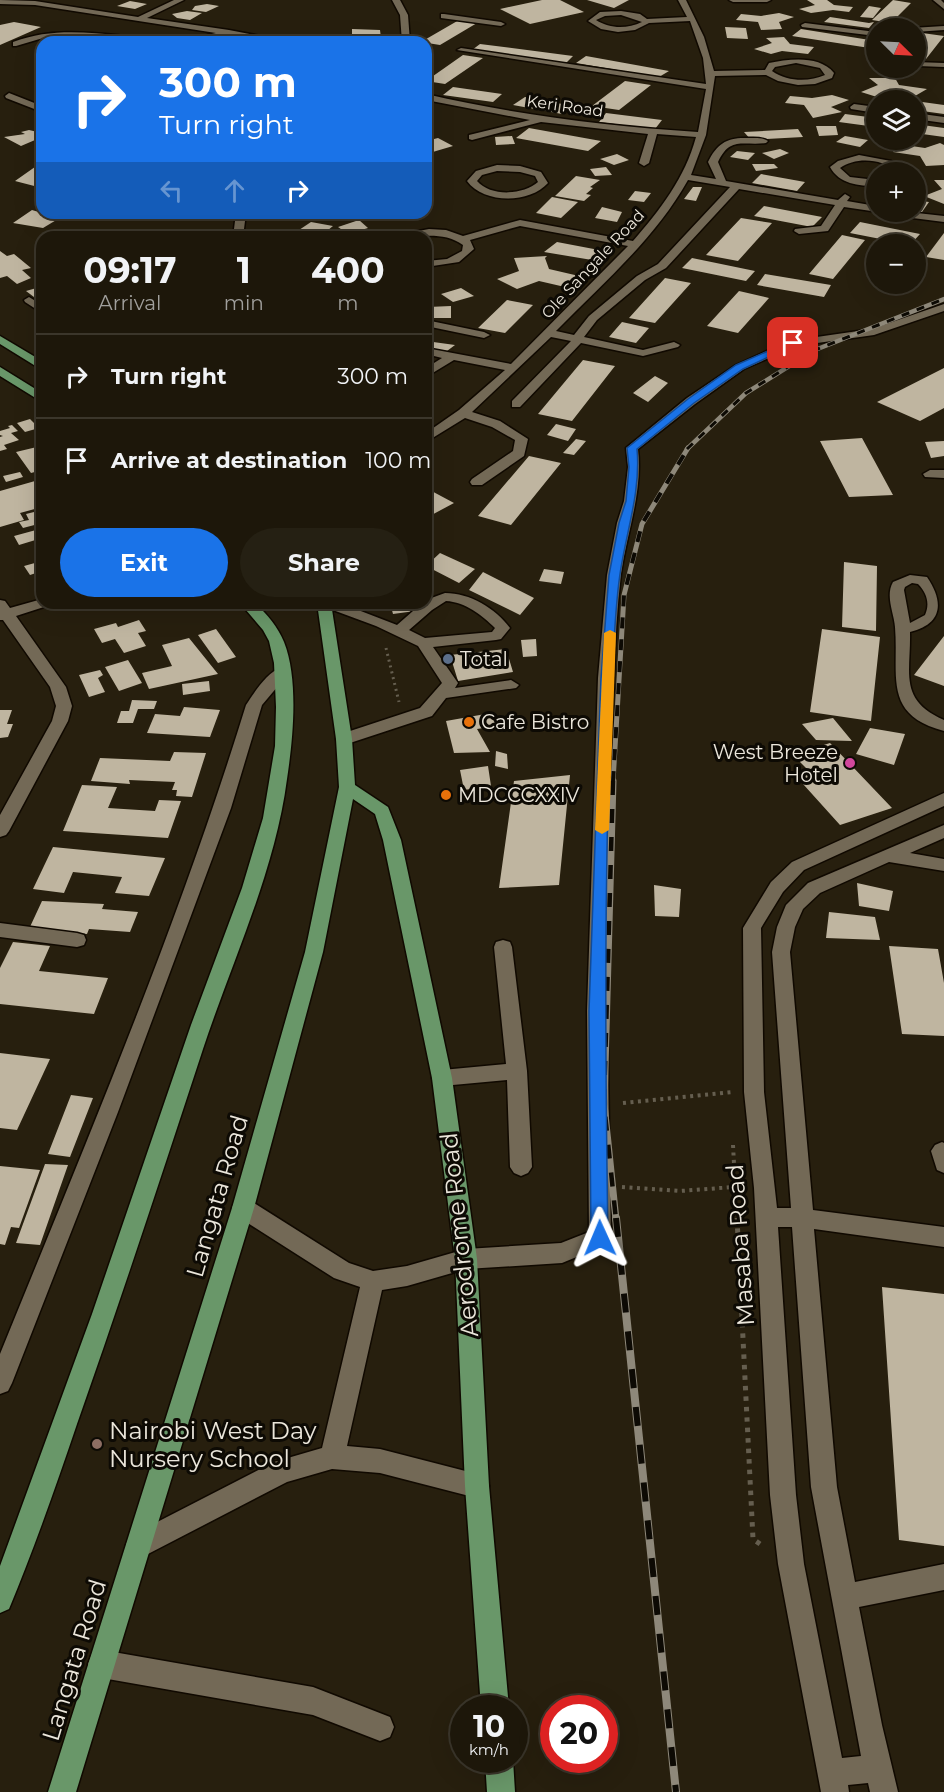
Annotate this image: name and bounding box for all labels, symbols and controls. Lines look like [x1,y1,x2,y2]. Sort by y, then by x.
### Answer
north arrow [866,18,926,78]
map controls [866,18,926,294]
text: 300 m [159,56,297,108]
icon: right [60,60,138,138]
button: layers [866,90,926,150]
street label: Keri Road [525,91,605,121]
text: Turn right [159,108,294,141]
button: + [866,162,926,222]
icon: left [155,174,188,207]
icon: ahead [218,174,251,207]
icon: right [281,174,314,207]
street label: Ole Sangale Road [538,206,648,322]
button: − [866,234,926,294]
text: 09:17 [83,248,176,292]
text: 1 [237,248,251,292]
text: 400 [311,248,385,292]
text: Arrival [98,291,161,315]
text: min [224,291,264,315]
text: m [337,291,359,315]
pin [767,317,818,368]
icon: arrive [776,326,809,359]
icon: right [60,360,93,393]
text: Turn right [111,363,226,390]
text: 300 m [337,363,408,390]
icon: arrive [60,444,93,477]
text: Arrive at destination [111,447,347,474]
text: 100 m [365,447,431,474]
button: Exit [60,528,228,597]
button: Share [240,528,408,597]
place label: Total [460,647,508,671]
marker: Total [441,652,455,666]
place label: Cafe Bistro [481,710,589,734]
marker: Cafe Bistro [462,715,476,729]
place label: West Breeze Hotel [713,740,838,787]
marker: West Breeze Hotel [843,756,857,770]
place label: MDCCCXXIV [458,783,580,807]
marker: MDCCCXXIV [439,788,453,802]
street label: Langata Road [180,1111,254,1281]
street label: Aerodrome Road [434,1131,484,1339]
street label: Masaba Road [720,1163,760,1327]
position arrow [568,1206,632,1270]
place label: Nairobi West Day Nursery School [109,1416,317,1473]
marker: Nairobi West Day Nursery School [90,1437,104,1451]
street label: Langata Road [36,1576,112,1744]
speed limit sign: 20 [540,1695,618,1773]
text: 10 [473,1708,505,1745]
text: km/h [469,1740,509,1759]

